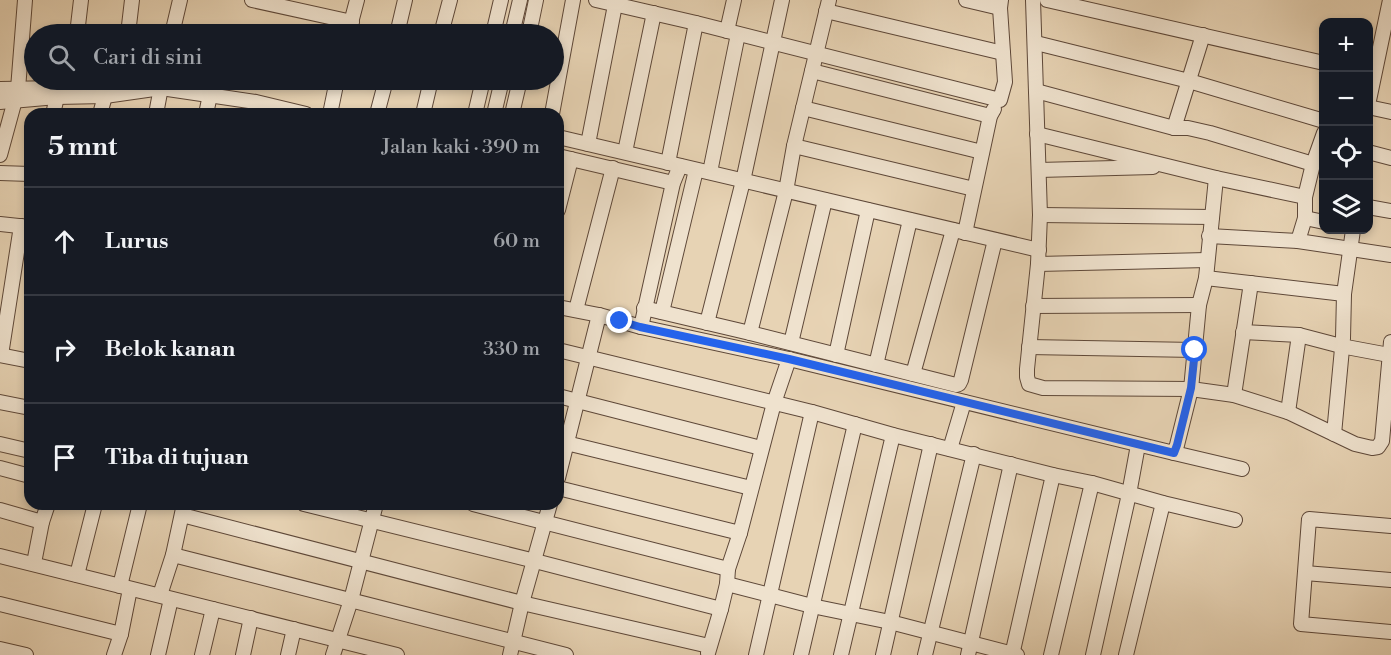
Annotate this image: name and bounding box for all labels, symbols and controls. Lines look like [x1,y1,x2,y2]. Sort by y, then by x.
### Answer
map controls [1319,18,1373,234]
button: + [1319,18,1373,72]
search box [24,24,564,90]
icon: search [45,41,78,74]
text: Cari di sini [93,44,203,71]
button: − [1319,72,1373,126]
button: locate [1319,126,1373,180]
text: 5 mnt [48,131,117,163]
text: Jalan kaki · 390 m [381,135,540,160]
button: layers [1319,180,1373,234]
icon: ahead [48,225,81,258]
text: Lurus [105,228,168,255]
text: 60 m [493,229,540,254]
route end [606,307,632,333]
icon: right [48,333,81,366]
text: Belok kanan [105,336,235,363]
route start [1181,336,1207,362]
text: 330 m [483,337,540,362]
icon: arrive [48,441,81,474]
text: Tiba di tujuan [105,444,249,471]

